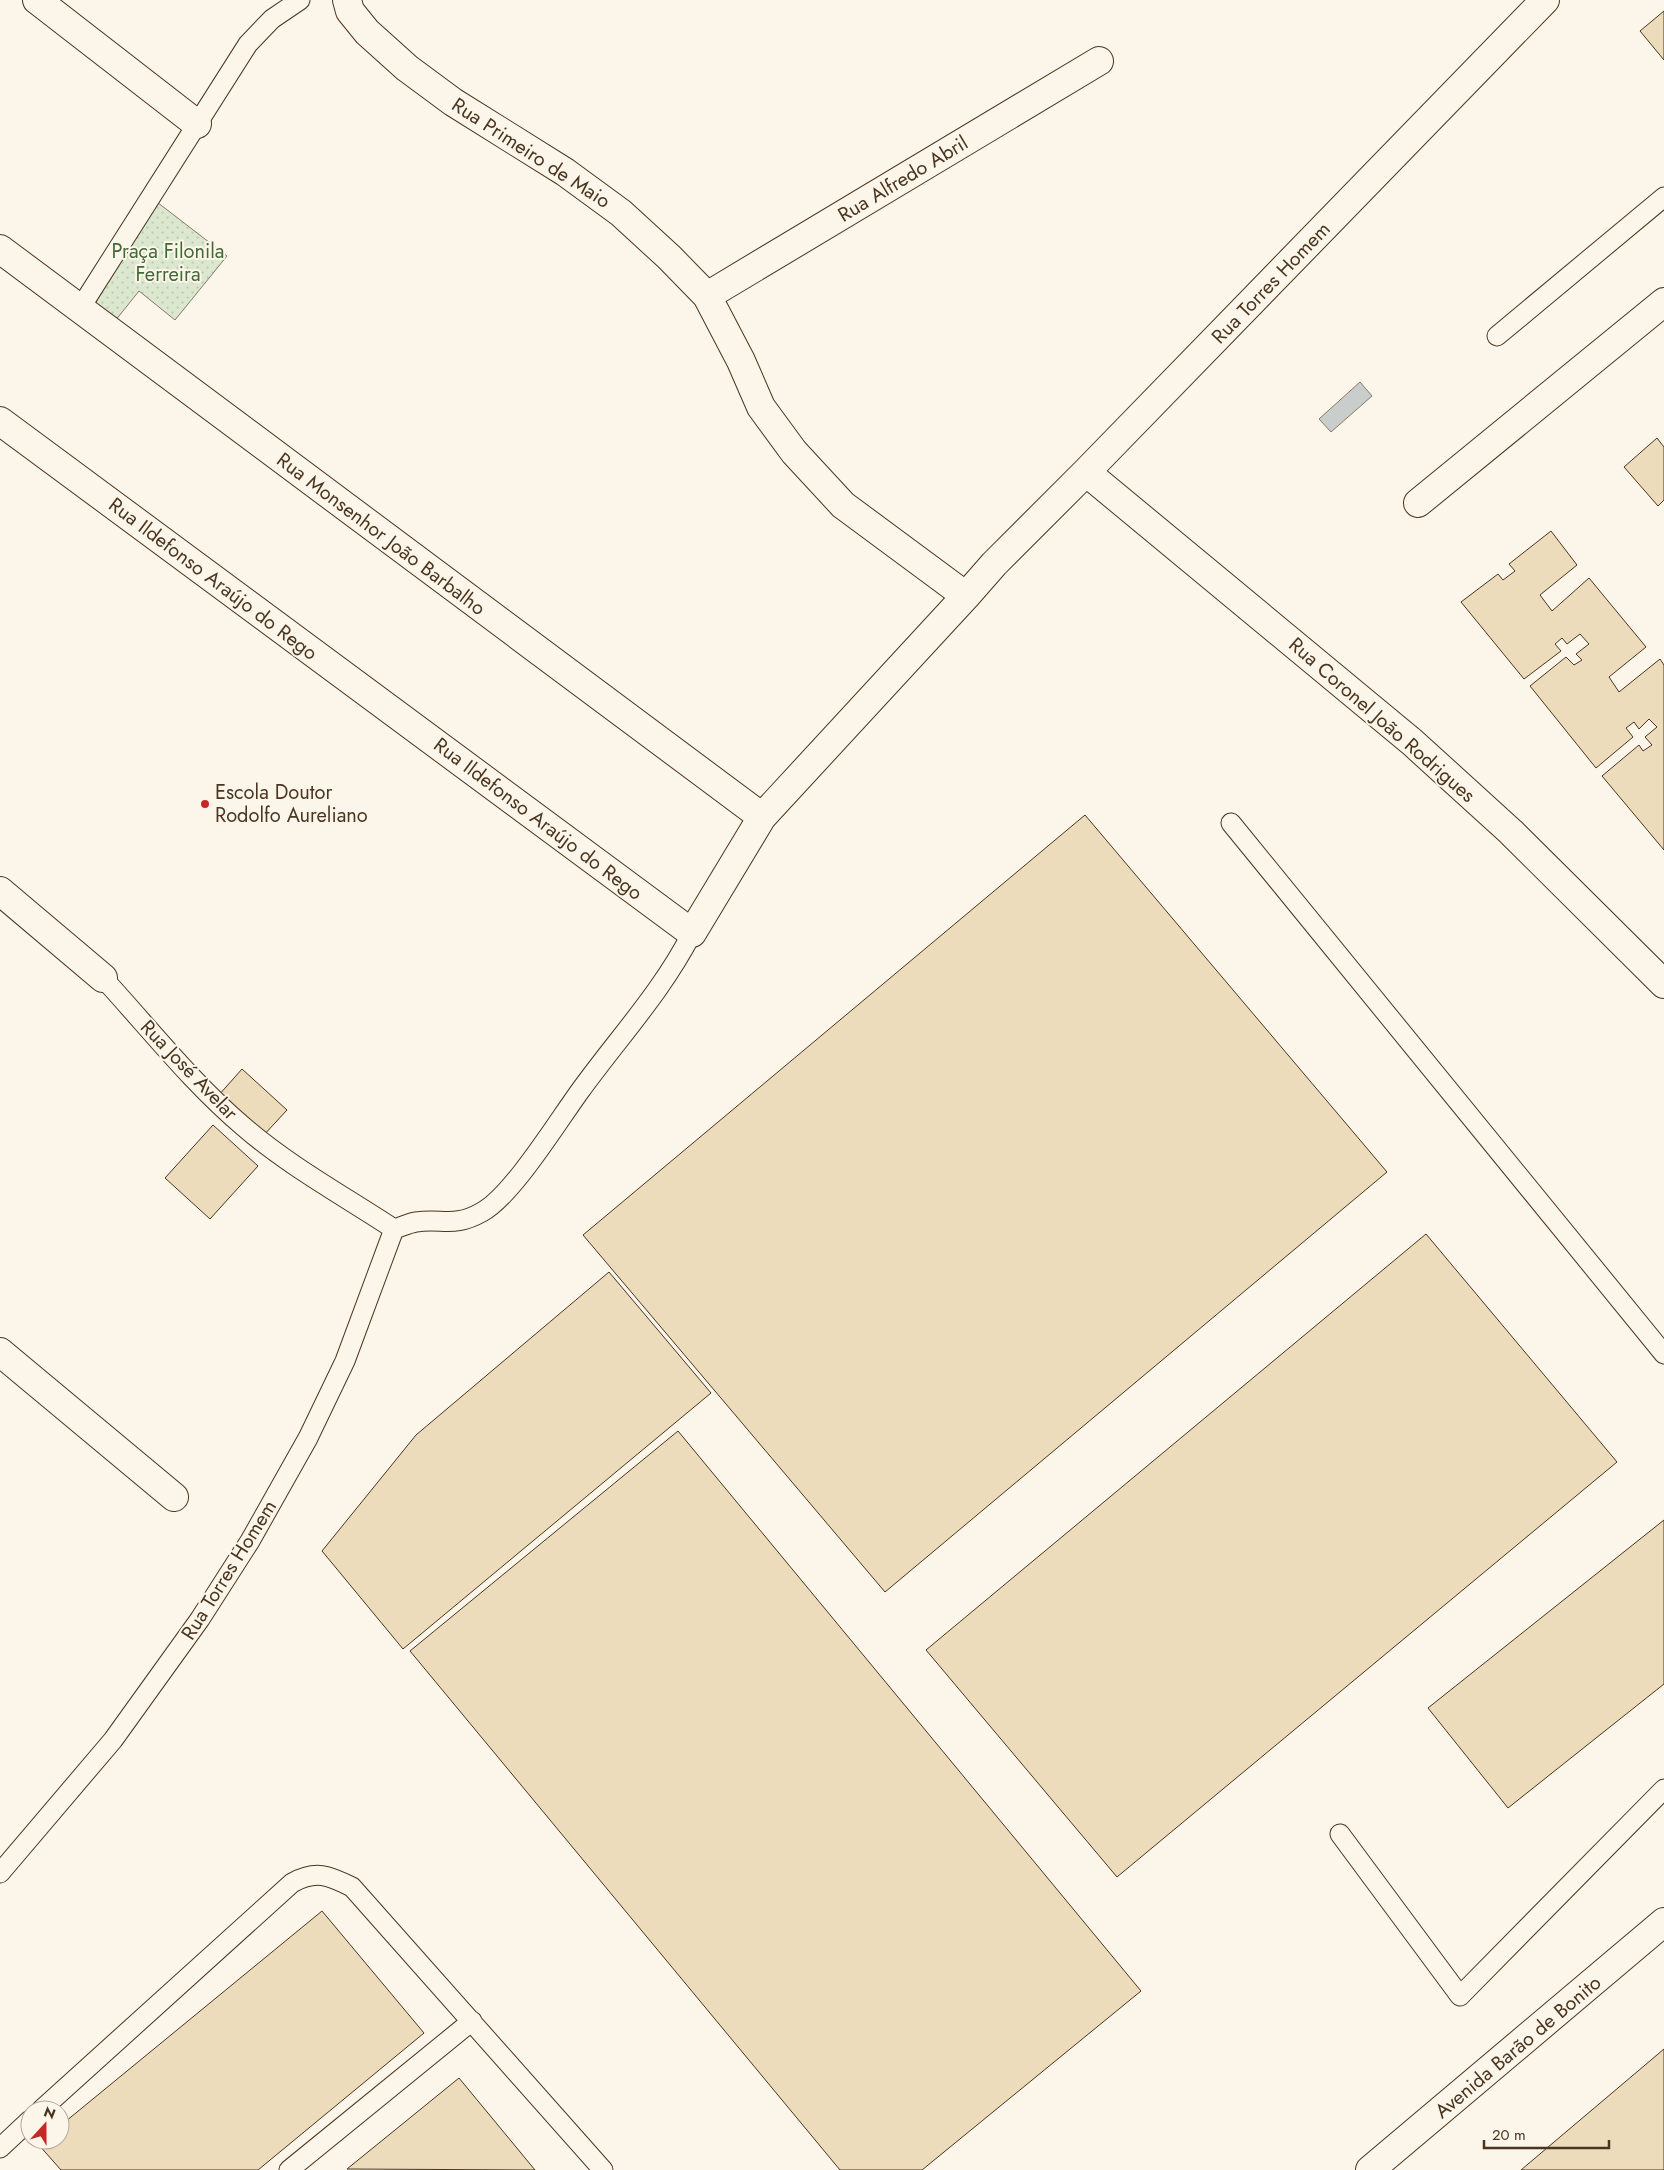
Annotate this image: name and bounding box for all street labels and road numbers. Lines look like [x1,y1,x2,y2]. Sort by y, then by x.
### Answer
street label: Rua Primeiro de Maio [446,91,616,215]
street label: Rua Alfredo Abril [832,129,974,229]
street label: Rua Torres Homem [1205,215,1337,351]
street label: Rua Monsenhor João Barbalho [270,446,492,622]
street label: Rua Ildefonso Araújo do Rego [102,491,324,667]
street label: Rua Coronel João Rodrigues [1282,631,1482,809]
street label: Rua Ildefonso Araújo do Rego [427,731,649,907]
street label: Rua José Avelar [134,1013,244,1127]
street label: Rua Torres Homem [174,1494,284,1646]
street label: Avenida Barão de Bonito [1429,1969,1607,2125]

